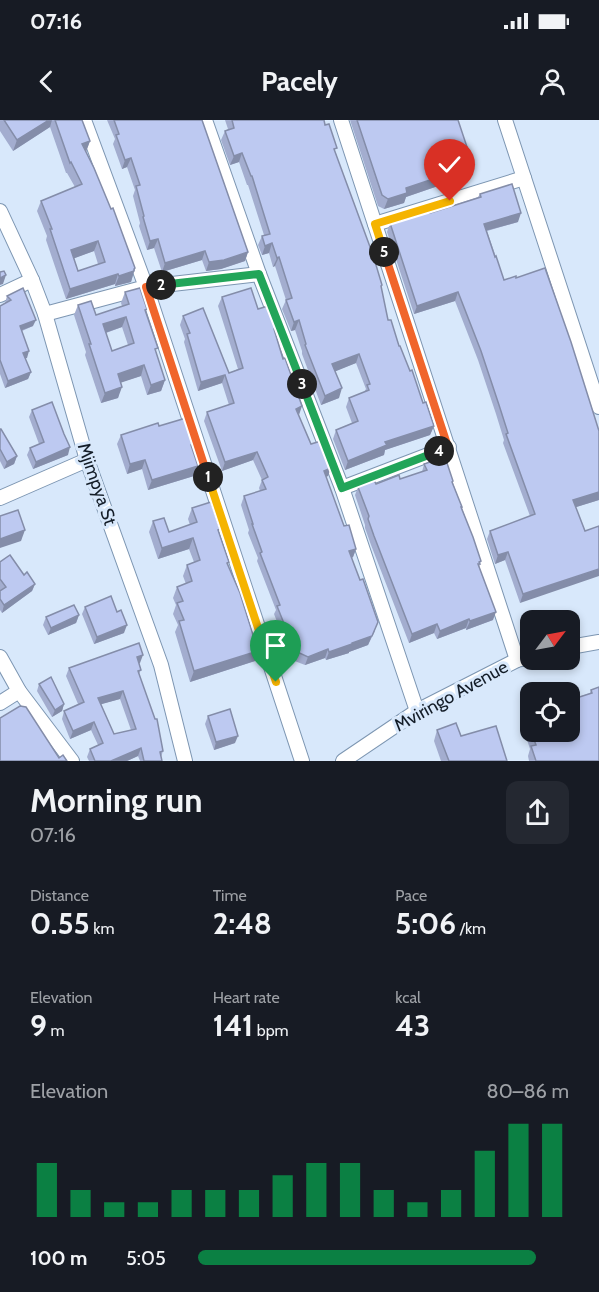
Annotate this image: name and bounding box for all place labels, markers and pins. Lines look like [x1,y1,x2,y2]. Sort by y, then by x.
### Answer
pin [424,139,475,201]
pin: 5 [369,237,399,267]
pin: 2 [146,270,176,300]
pin: 3 [287,369,317,399]
pin: 4 [424,436,454,466]
pin: 1 [193,462,223,492]
pin [250,620,301,682]

